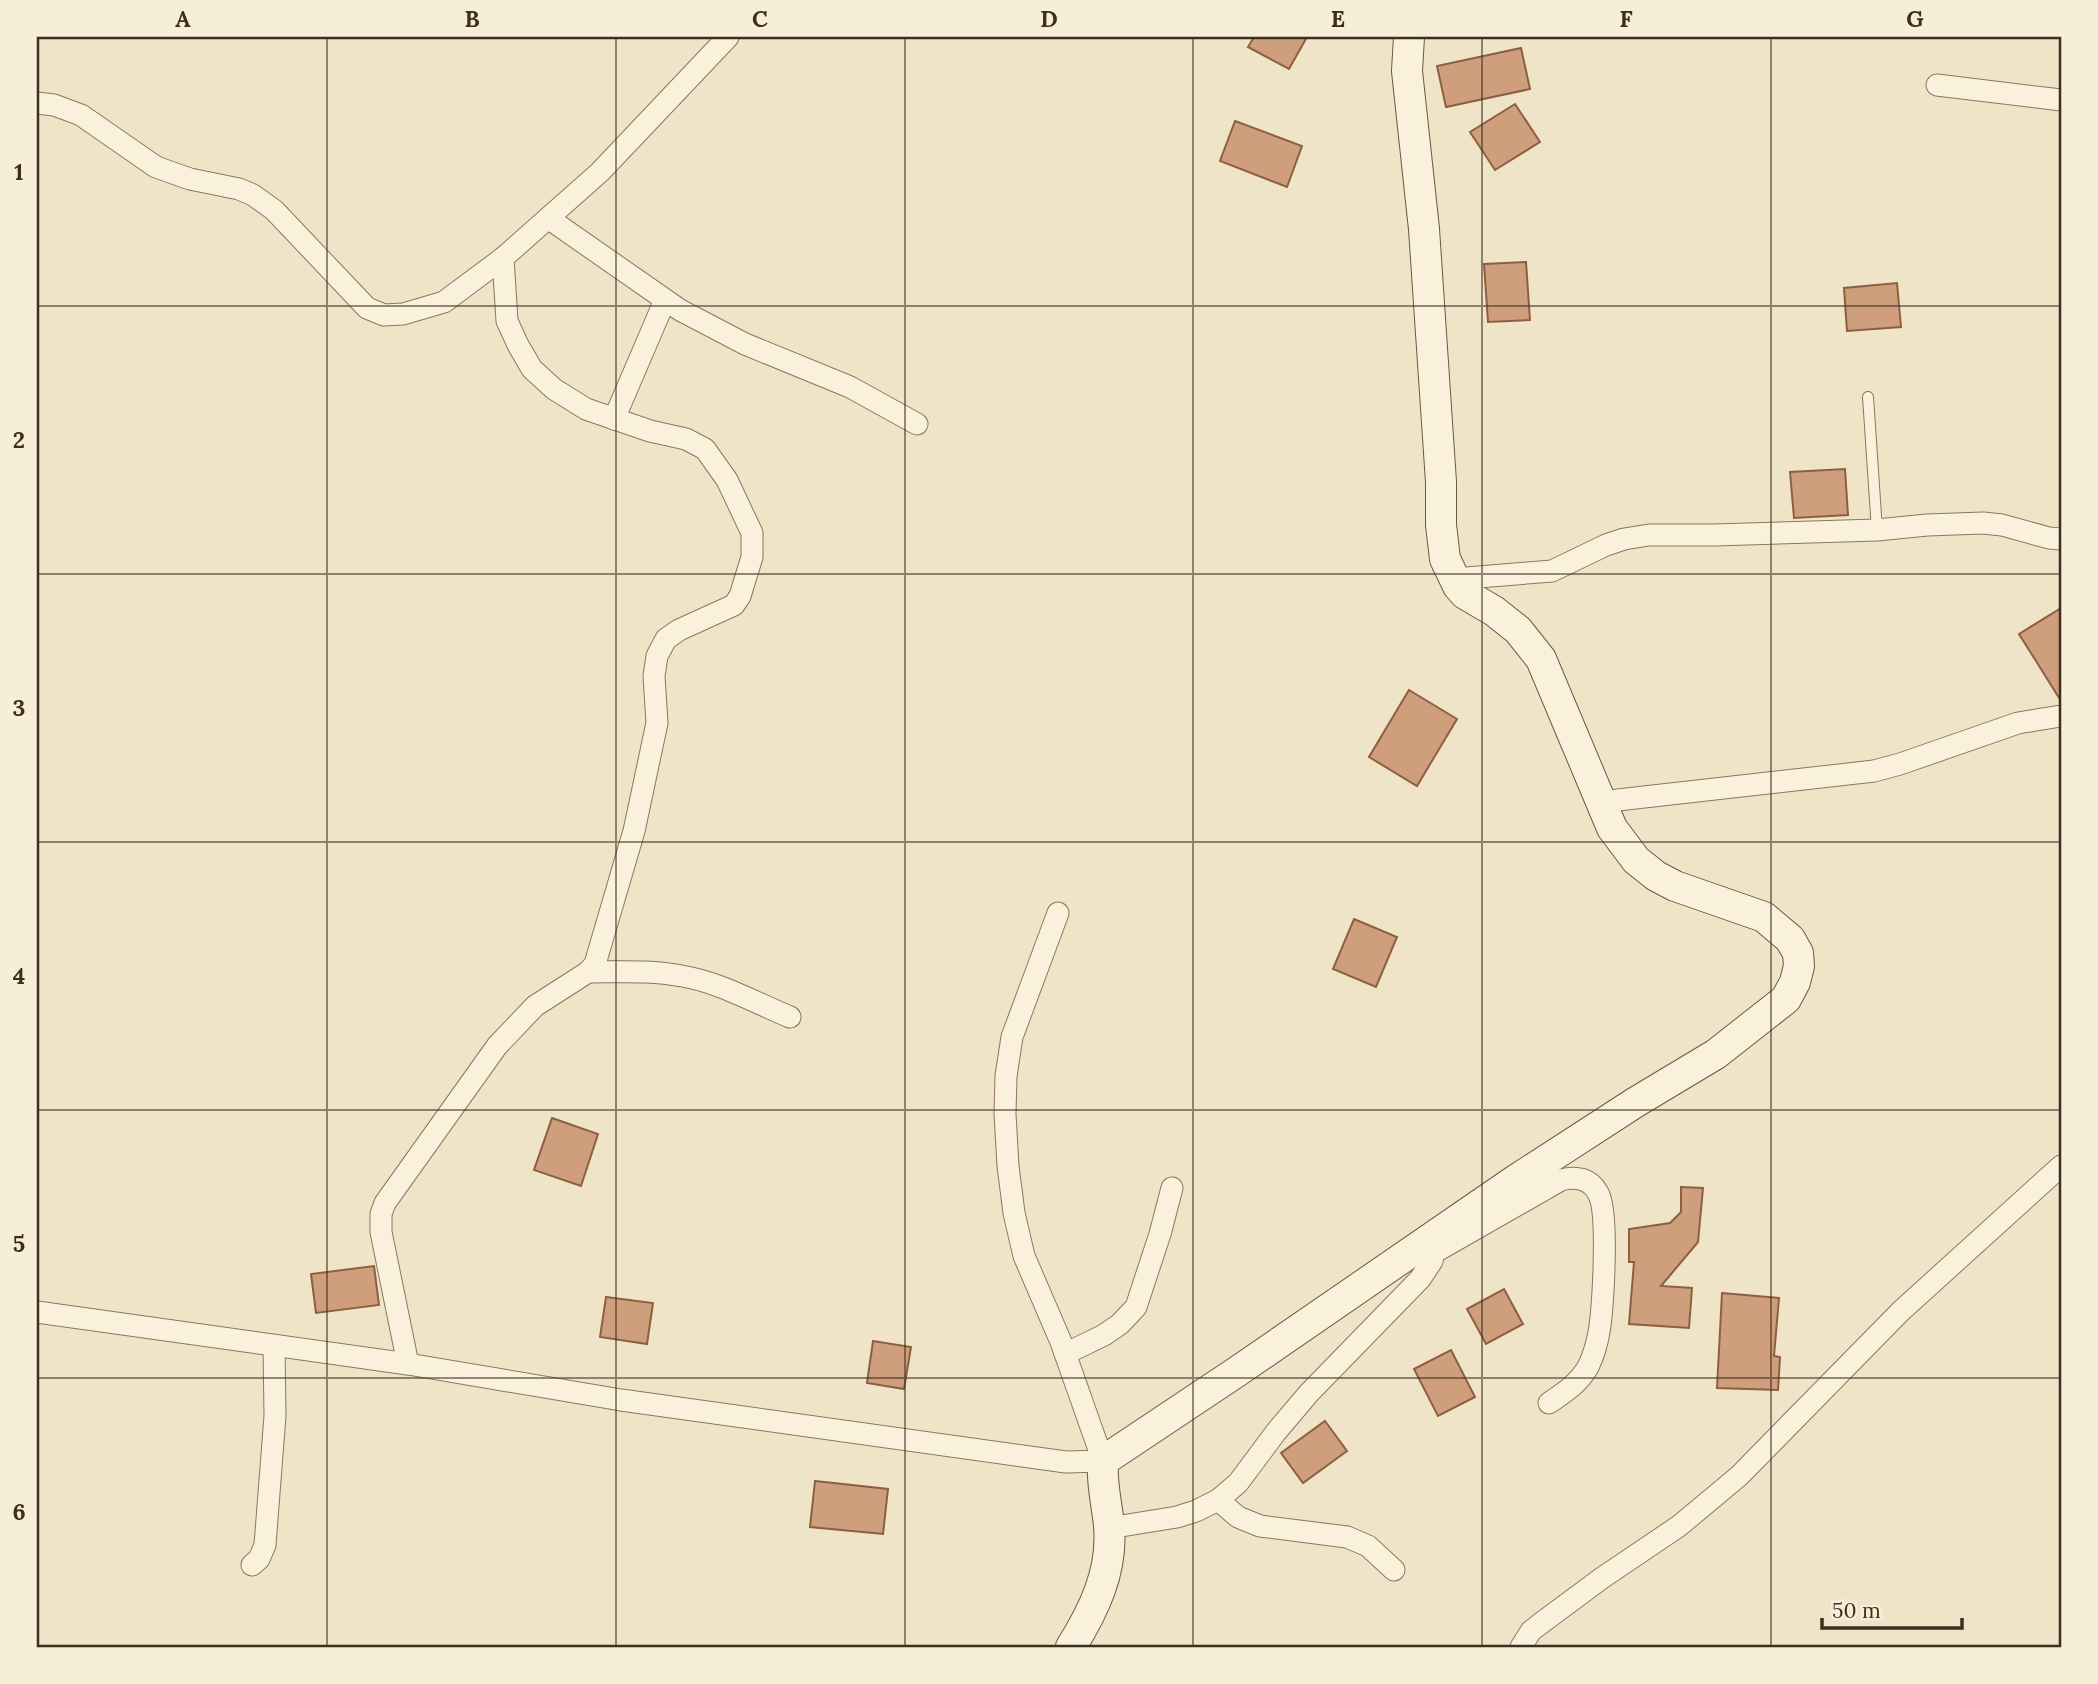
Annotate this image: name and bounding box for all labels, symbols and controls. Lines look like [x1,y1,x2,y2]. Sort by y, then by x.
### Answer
text: A [175,4,191,33]
text: B [464,4,480,33]
text: C [752,4,768,33]
text: D [1040,4,1058,33]
text: E [1331,4,1345,33]
text: F [1619,4,1633,33]
text: G [1906,4,1924,33]
text: 1 [14,157,24,186]
text: 2 [13,425,25,454]
text: 3 [13,693,25,722]
text: 4 [13,961,25,990]
text: 5 [13,1229,25,1258]
text: 6 [12,1497,26,1526]
scale bar [1822,1586,1962,1630]
text: 50 m [1832,1597,1881,1624]

